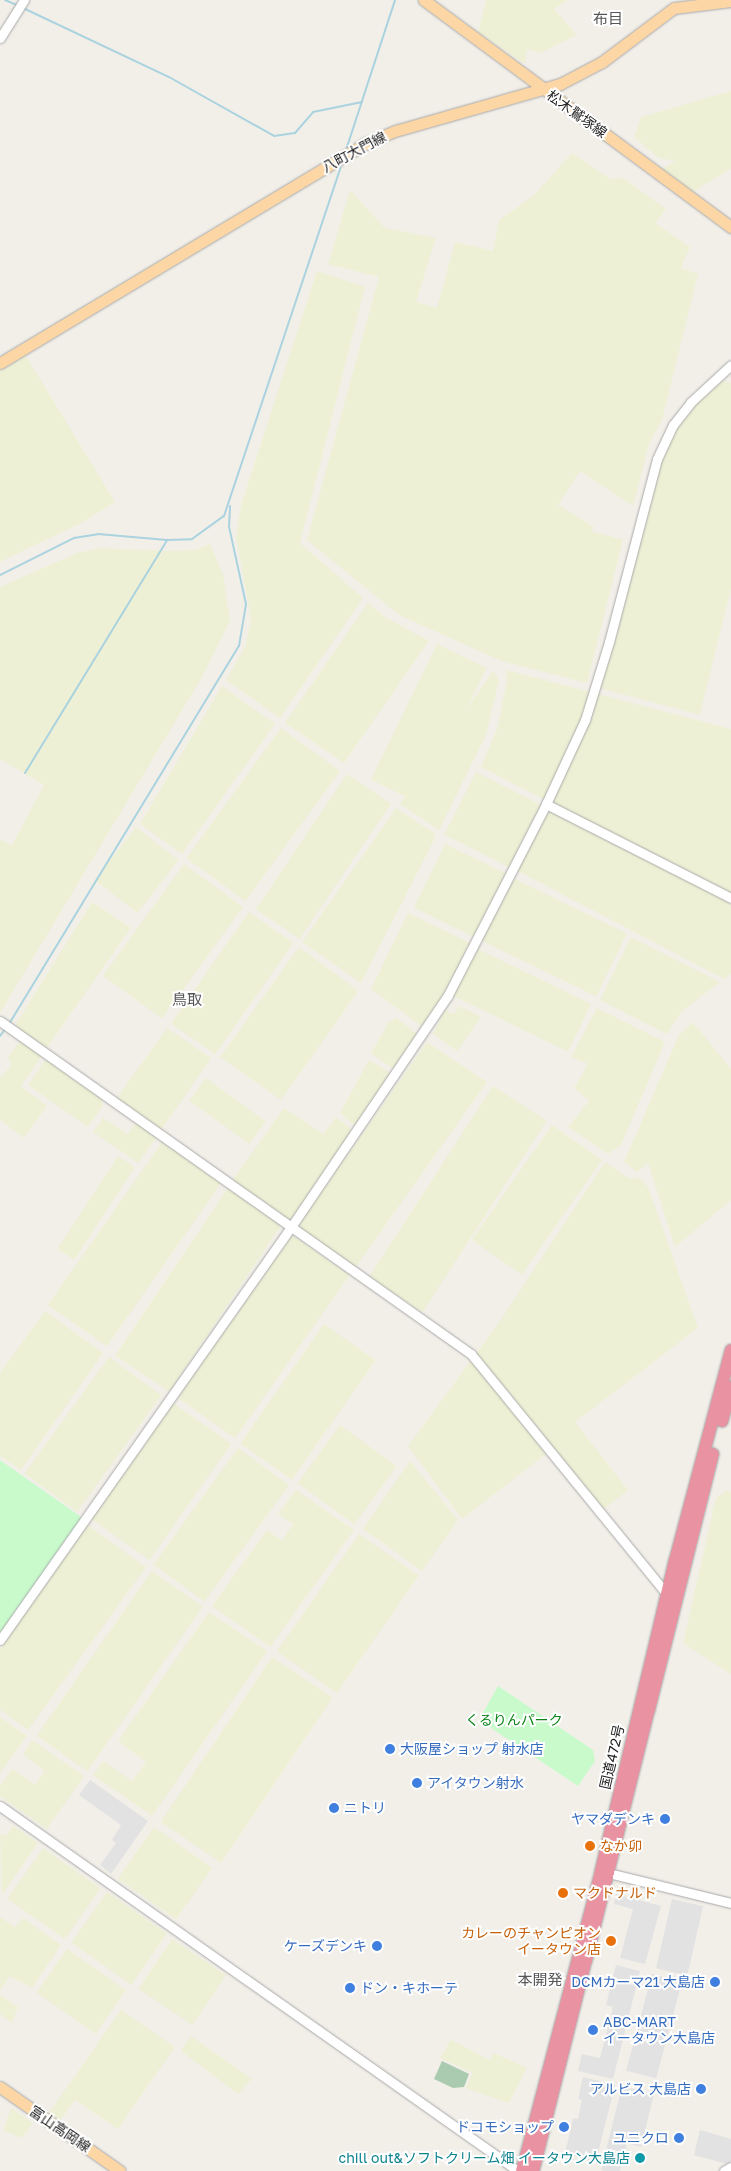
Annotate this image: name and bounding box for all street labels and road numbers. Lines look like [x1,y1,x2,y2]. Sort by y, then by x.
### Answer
street label: 松木鷲塚線 [544,87,610,141]
street label: 八町大門線 [319,128,389,176]
street label: 国道472号 [596,1723,628,1791]
street label: 富山高岡線 [26,2102,94,2156]

